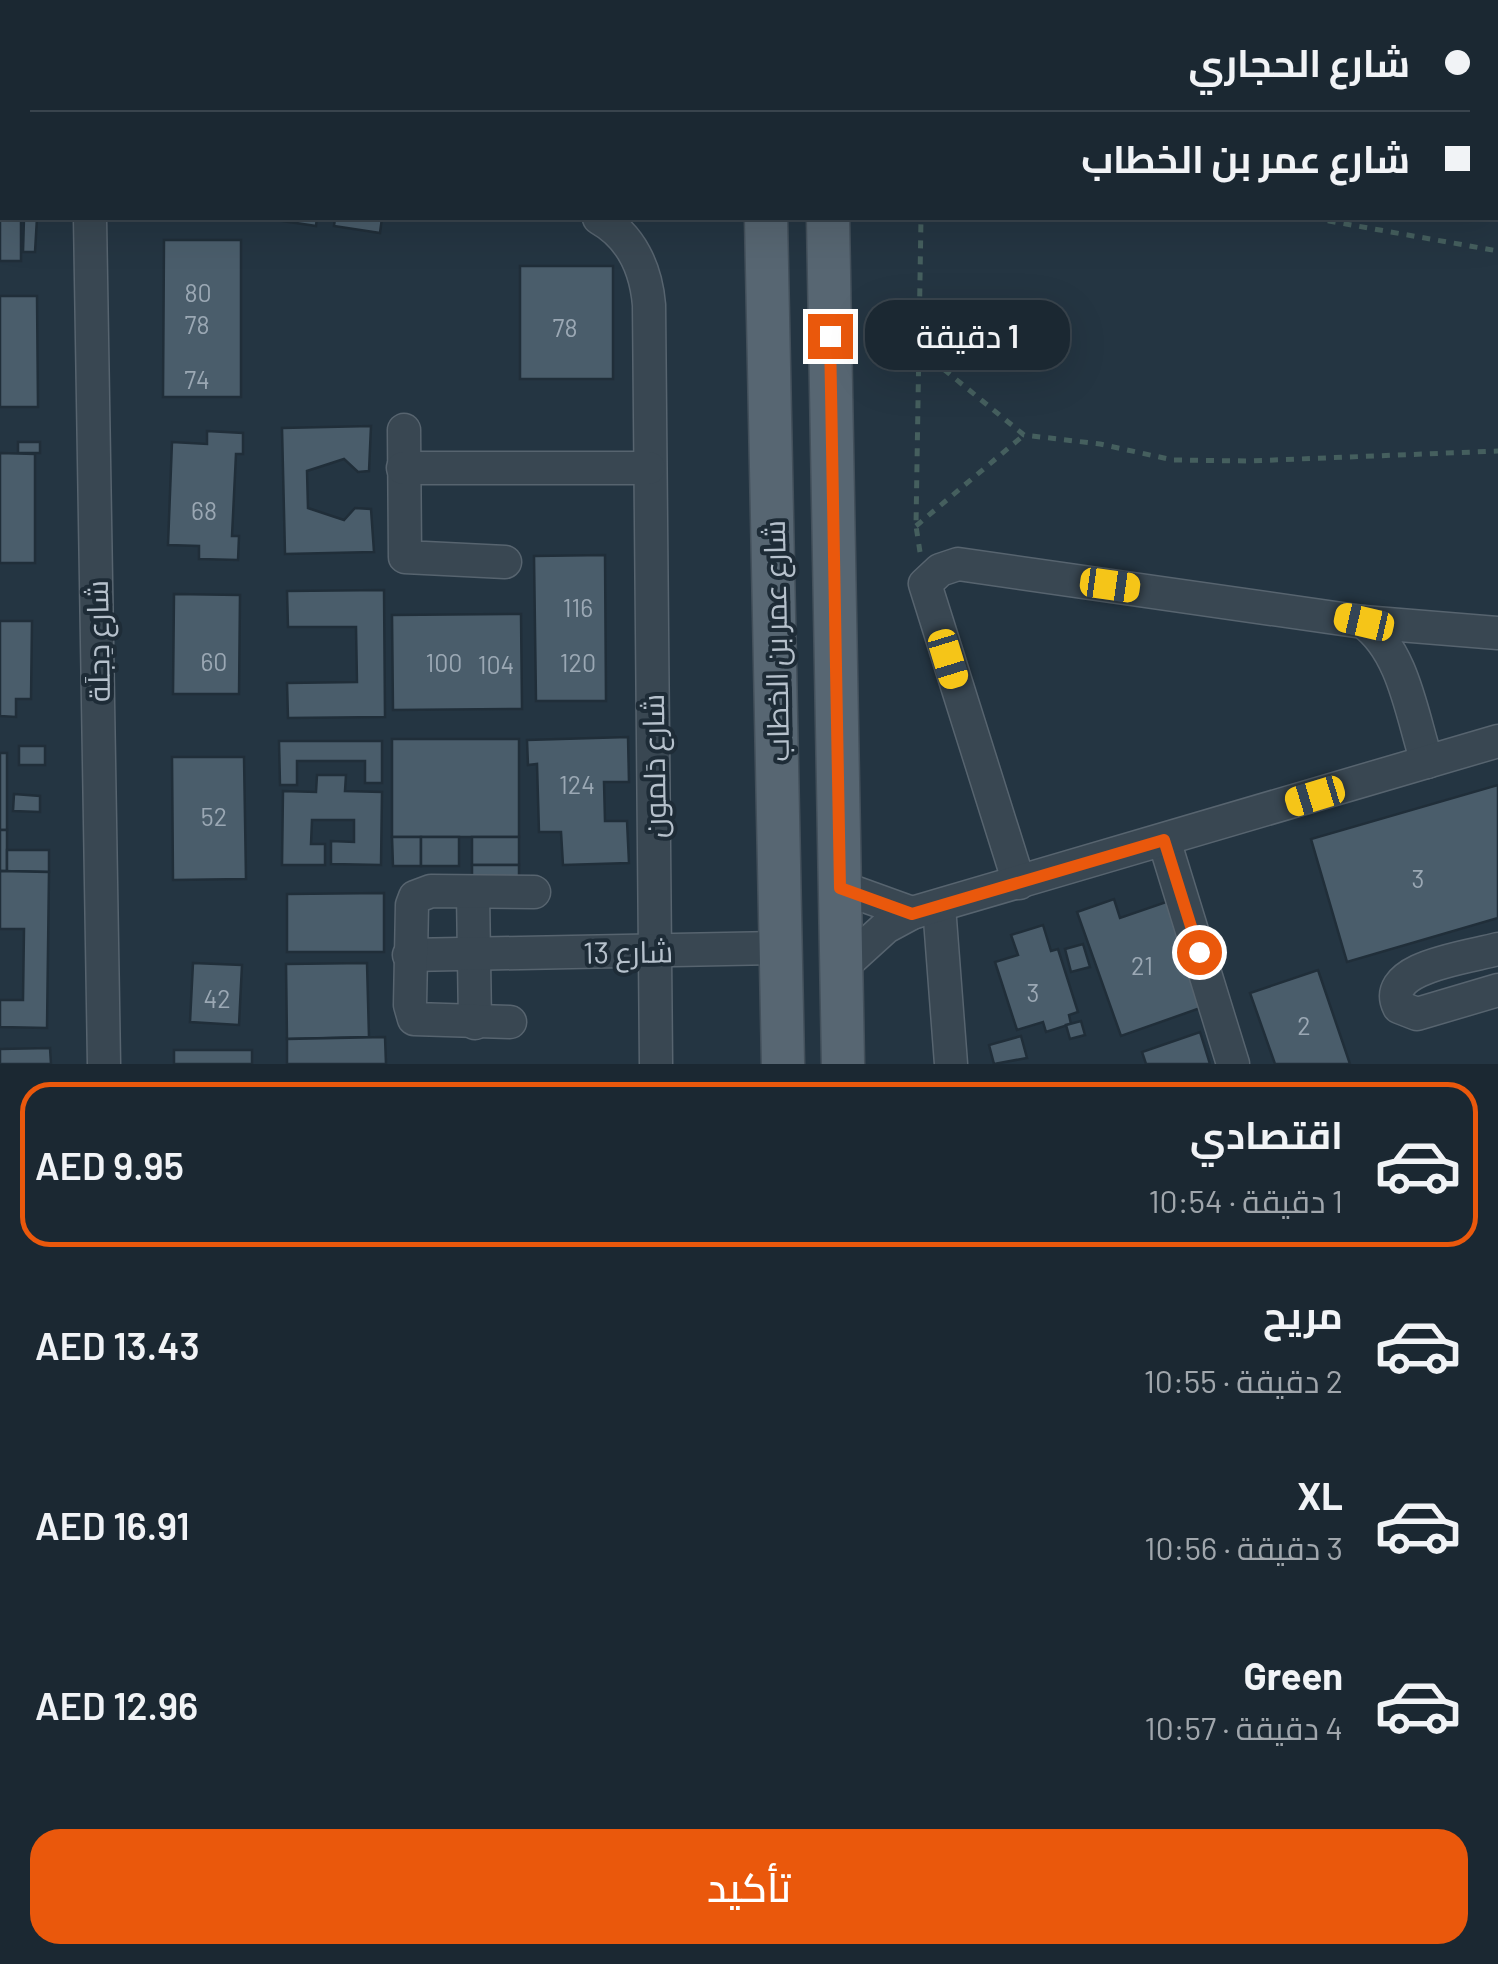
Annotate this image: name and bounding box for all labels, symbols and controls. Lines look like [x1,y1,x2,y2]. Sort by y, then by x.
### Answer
text: شارع الحجاري [1189,39,1410,85]
text: شارع عمر بن الخطاب [1081,135,1410,181]
house number: 80 [184,277,212,307]
callout: 1 دقيقة [865,301,1070,371]
house number: 78 [185,309,209,339]
house number: 78 [553,312,577,342]
route end [808,314,853,359]
text: 1 دقيقة [916,316,1019,354]
house number: 74 [184,364,210,394]
house number: 68 [191,495,217,525]
street label: شارع عمر بن الخطاب [755,520,799,762]
car [1078,566,1142,604]
street label: شارع دِجلَة [78,580,120,702]
house number: 116 [563,592,593,622]
car [1331,601,1397,643]
car [925,626,971,692]
house number: 60 [200,646,228,676]
house number: 100 [425,647,463,677]
house number: 120 [560,647,596,677]
house number: 104 [478,649,514,679]
street label: شارع دَلمون [634,693,676,839]
house number: 124 [559,769,595,799]
car [1282,773,1348,819]
house number: 52 [201,801,227,831]
house number: 3 [1412,863,1424,893]
route start [1177,930,1222,975]
street label: شارع 13 [583,932,673,974]
house number: 21 [1131,950,1153,980]
house number: 3 [1027,977,1039,1007]
house number: 42 [203,983,231,1013]
house number: 2 [1297,1010,1311,1040]
text: اقتصادي [1190,1111,1343,1157]
icon: car [1373,1120,1463,1210]
text: AED 9.95 [35,1142,184,1188]
text: 1 دقيقة · 10:54 [1148,1181,1343,1219]
text: مريح [1263,1291,1343,1337]
icon: car [1373,1300,1463,1390]
text: AED 13.43 [35,1322,200,1368]
text: 2 دقيقة · 10:55 [1144,1361,1343,1399]
text: XL [1297,1472,1343,1518]
icon: car [1373,1480,1463,1570]
text: AED 16.91 [35,1502,190,1548]
text: 3 دقيقة · 10:56 [1144,1528,1343,1566]
text: Green [1243,1652,1343,1698]
icon: car [1373,1660,1463,1750]
text: AED 12.96 [35,1682,198,1728]
text: 4 دقيقة · 10:57 [1144,1708,1343,1746]
button: تأكيد [30,1829,1468,1944]

